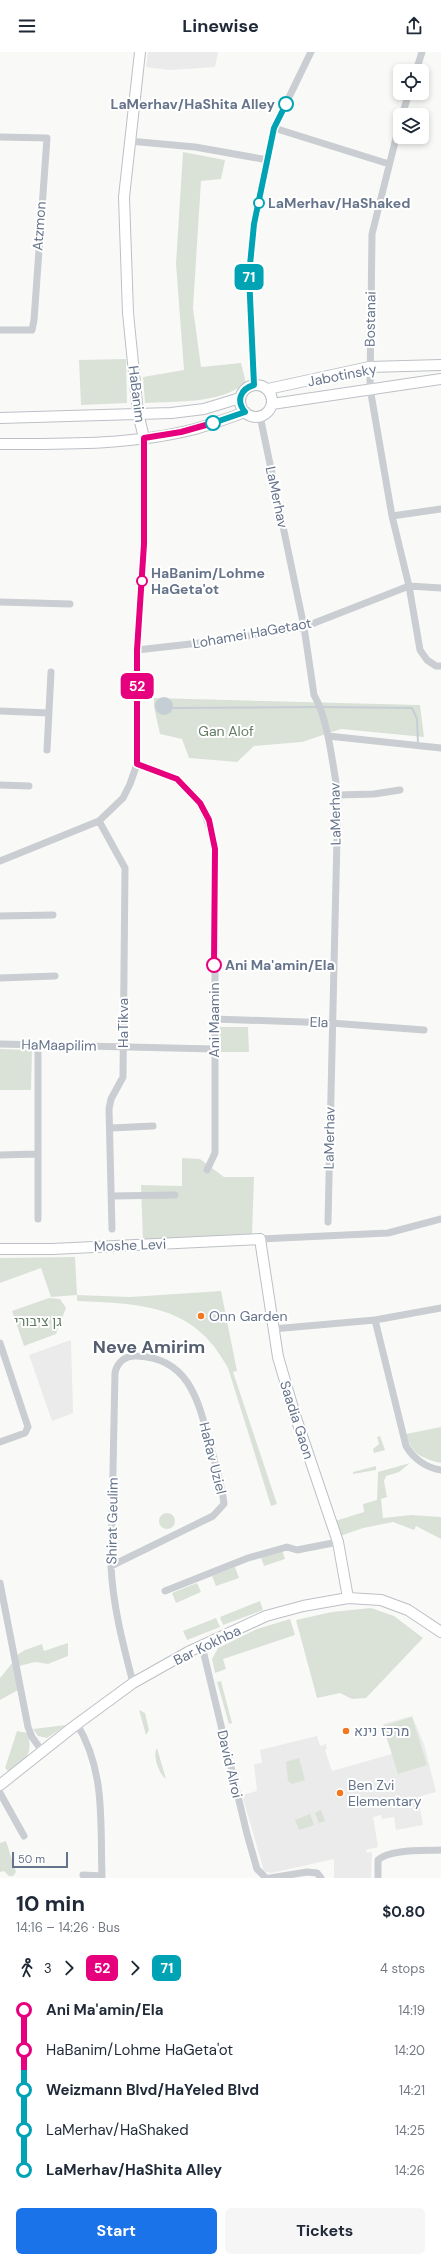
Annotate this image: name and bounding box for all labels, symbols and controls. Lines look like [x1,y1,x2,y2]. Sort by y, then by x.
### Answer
text: Linewise [182,14,259,38]
icon: menu [16,15,38,37]
icon: share [403,15,425,37]
map controls [393,64,429,144]
button: locate [393,64,429,100]
place label: LaMerhav/HaShita Alley [111,95,276,113]
marker: LaMerhav/HaShita Alley [278,96,294,112]
button: layers [393,108,429,144]
place label: LaMerhav/HaShaked [268,194,410,212]
marker: LaMerhav/HaShaked [253,197,265,209]
street label: Atzmon [28,201,50,251]
line badge: 71 [231,264,267,290]
text: 71 [243,268,255,286]
street label: Bostanai [361,291,379,347]
street label: Jabotinsky [306,359,378,391]
street label: HaBanim [125,365,149,423]
unlabelled marker [205,415,221,431]
street label: LaMerhav [262,464,292,530]
place label: HaBanim/Lohme HaGeta'ot [151,564,265,598]
marker: HaBanim/Lohme HaGeta'ot [136,575,148,587]
street label: Lohamei HaGetaot [191,614,313,652]
line badge: 52 [119,673,155,699]
text: 52 [129,677,145,695]
park label: Gan Alof [198,722,254,740]
street label: LaMerhav [325,782,345,845]
place label: Ani Ma'amin/Ela [225,956,335,974]
marker: Ani Ma'amin/Ela [206,957,222,973]
street label: Ani Maamin [205,982,223,1058]
street label: HaTikva [114,998,132,1048]
street label: Ela [309,1013,329,1031]
street label: HaMaapilim [21,1035,97,1055]
street label: LaMerhav [319,1106,339,1169]
street label: Moshe Levi [94,1235,166,1255]
place label: Onn Garden [209,1307,288,1325]
marker: Onn Garden [196,1311,206,1321]
park label: גן ציבורי [14,1312,62,1330]
district label: Neve Amirim [93,1335,205,1359]
street label: Saadia Gaon [276,1379,318,1461]
street label: HaRav Uziel [195,1420,231,1496]
street label: Shirat Geulim [102,1477,122,1565]
street label: Bar Kokhba [170,1621,244,1669]
place label: מרכז נינא [354,1722,409,1740]
marker: מרכז נינא [341,1726,351,1736]
street label: David Alroi [213,1728,247,1800]
place label: Ben Zvi Elementary [348,1776,422,1810]
marker: Ben Zvi Elementary [335,1788,345,1798]
scale bar [12,1850,68,1869]
text: 50 m [18,1852,45,1866]
text: 10 min [16,1889,85,1918]
text: $0.80 [382,1902,425,1922]
text: 14:16 – 14:26 · Bus [16,1919,120,1936]
icon: walk [16,1957,38,1979]
icon: forward [58,1957,80,1979]
icon: forward [124,1957,146,1979]
text: 52 [94,1959,110,1977]
text: 71 [160,1959,173,1977]
text: 3 [44,1960,52,1977]
text: 4 stops [380,1960,425,1977]
text: Ani Ma'amin/Ela [46,2000,163,2020]
text: 14:19 [398,2002,425,2019]
text: HaBanim/Lohme HaGeta'ot [46,2040,233,2060]
text: 14:20 [394,2042,425,2059]
text: Weizmann Blvd/HaYeled Blvd [46,2080,259,2100]
text: 14:21 [399,2082,425,2099]
text: LaMerhav/HaShaked [46,2120,189,2140]
text: 14:25 [395,2122,425,2139]
text: LaMerhav/HaShita Alley [46,2160,222,2180]
text: 14:26 [395,2162,425,2179]
button: Start [16,2208,217,2254]
button: Tickets [225,2208,425,2254]

